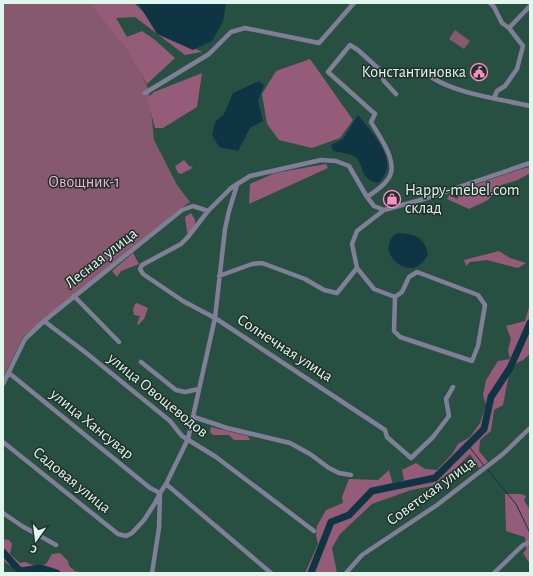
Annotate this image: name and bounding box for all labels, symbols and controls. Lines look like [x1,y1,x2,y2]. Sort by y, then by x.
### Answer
public building icon: Константиновка [469,62,489,82]
place label: Константиновка [361,64,466,80]
park label: Овощник-1 [48,174,120,190]
place label: Happy-mebel.com склад [405,182,520,216]
shop icon: Happy-mebel.com склад [382,189,402,209]
street label: Лесная улица [62,225,141,292]
street label: Солнечная улица [234,311,336,386]
street label: улица Овощеводов [103,349,211,441]
street label: улица Хансувар [46,385,137,463]
street label: Садовая улица [30,444,114,517]
street label: Советская улица [384,454,479,529]
north arrow [16,520,56,560]
text: С [29,543,38,555]

